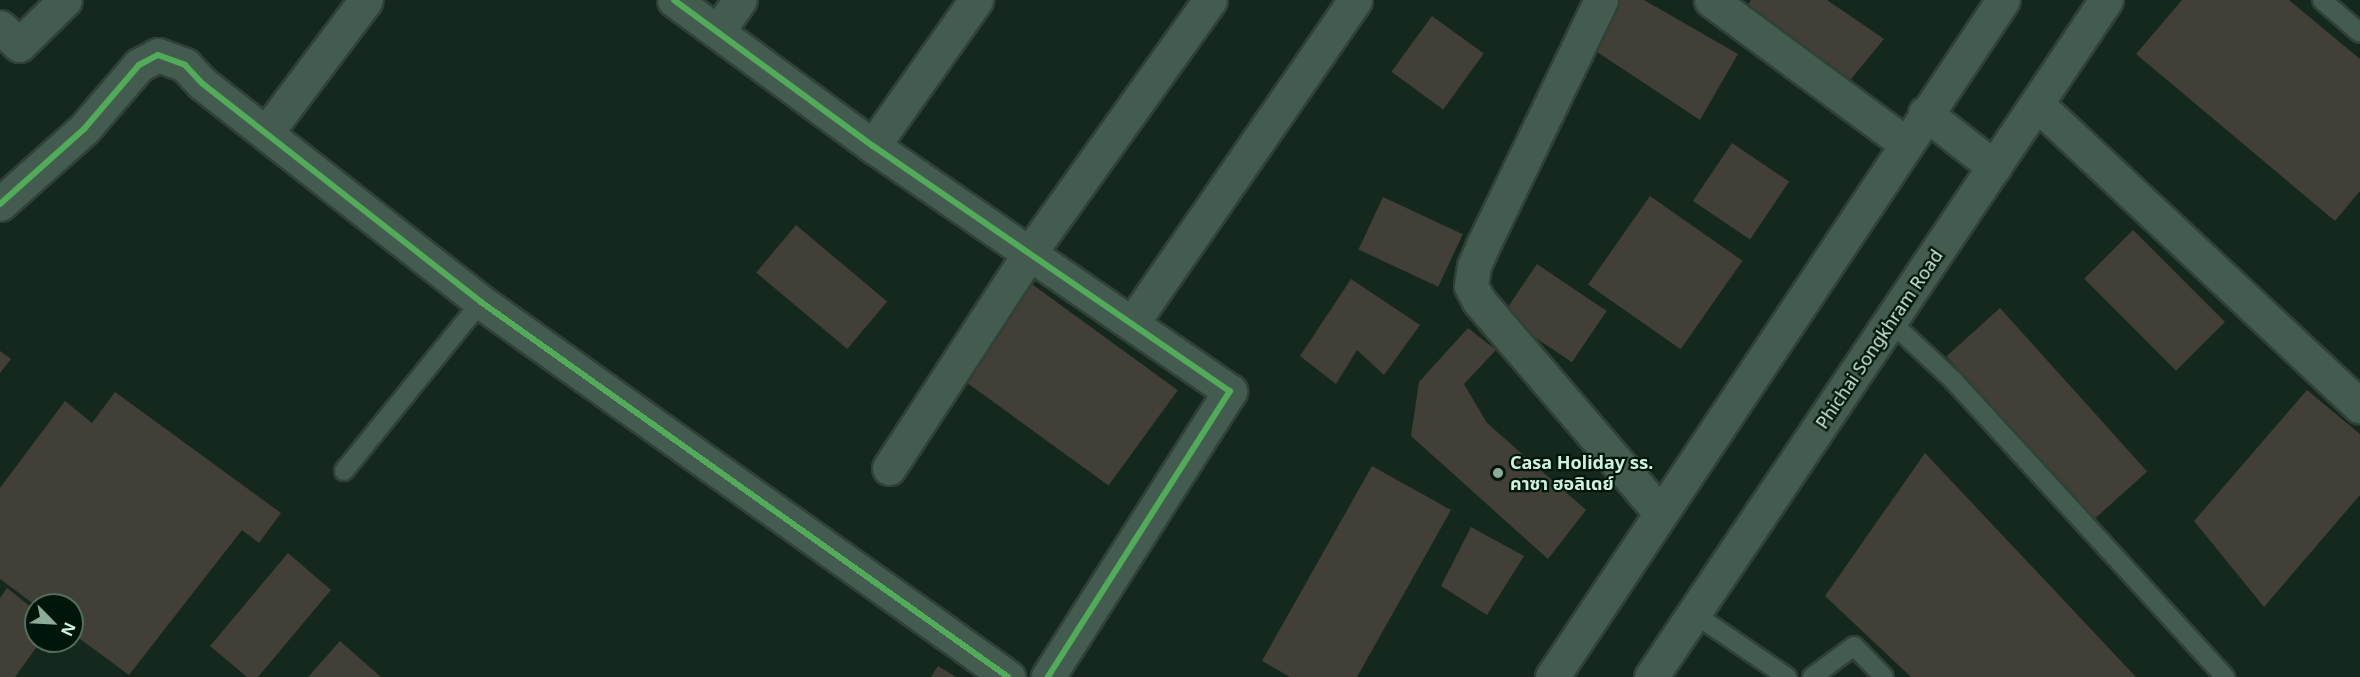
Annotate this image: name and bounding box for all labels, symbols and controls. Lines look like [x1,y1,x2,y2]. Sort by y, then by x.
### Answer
street label: Phichai Songkhram Road [1811,245,1947,433]
place label: Casa Holiday รร. คาซา ฮอลิเดย์ [1510,452,1653,494]
marker: Casa Holiday รร. คาซา ฮอลิเดย์ [1491,466,1505,480]
north arrow [24,593,84,653]
text: N [56,619,81,640]

